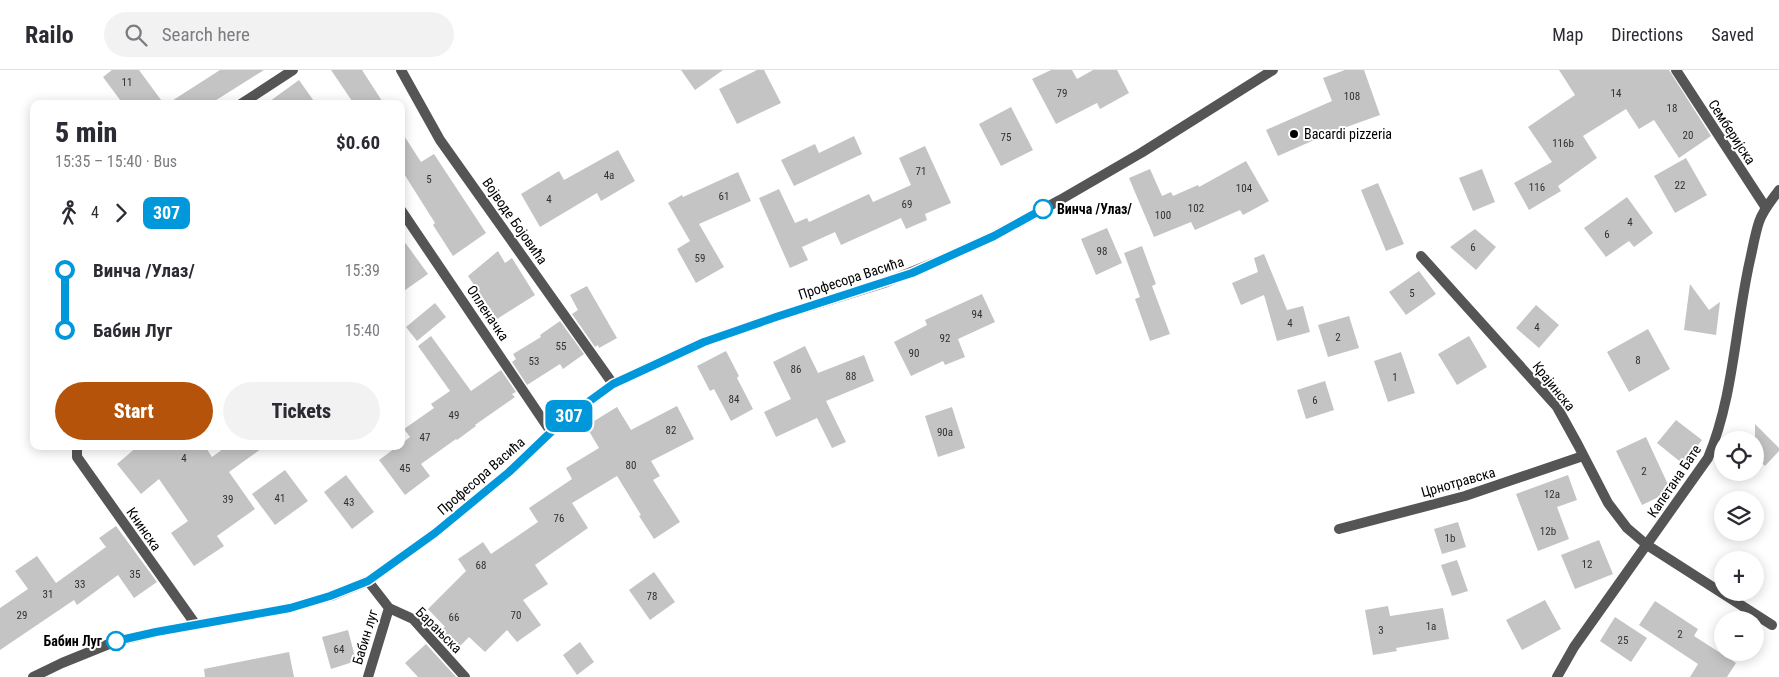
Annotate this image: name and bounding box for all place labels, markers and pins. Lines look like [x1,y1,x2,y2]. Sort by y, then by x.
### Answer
place label: Bacardi pizzeria [1304,126,1392,142]
marker: Bacardi pizzeria [1288,128,1300,140]
marker: Винча /Улаз/ [1033,199,1053,219]
place label: Винча /Улаз/ [1057,201,1132,217]
marker: Бабин Луг [106,631,126,651]
place label: Бабин Луг [44,633,103,649]

